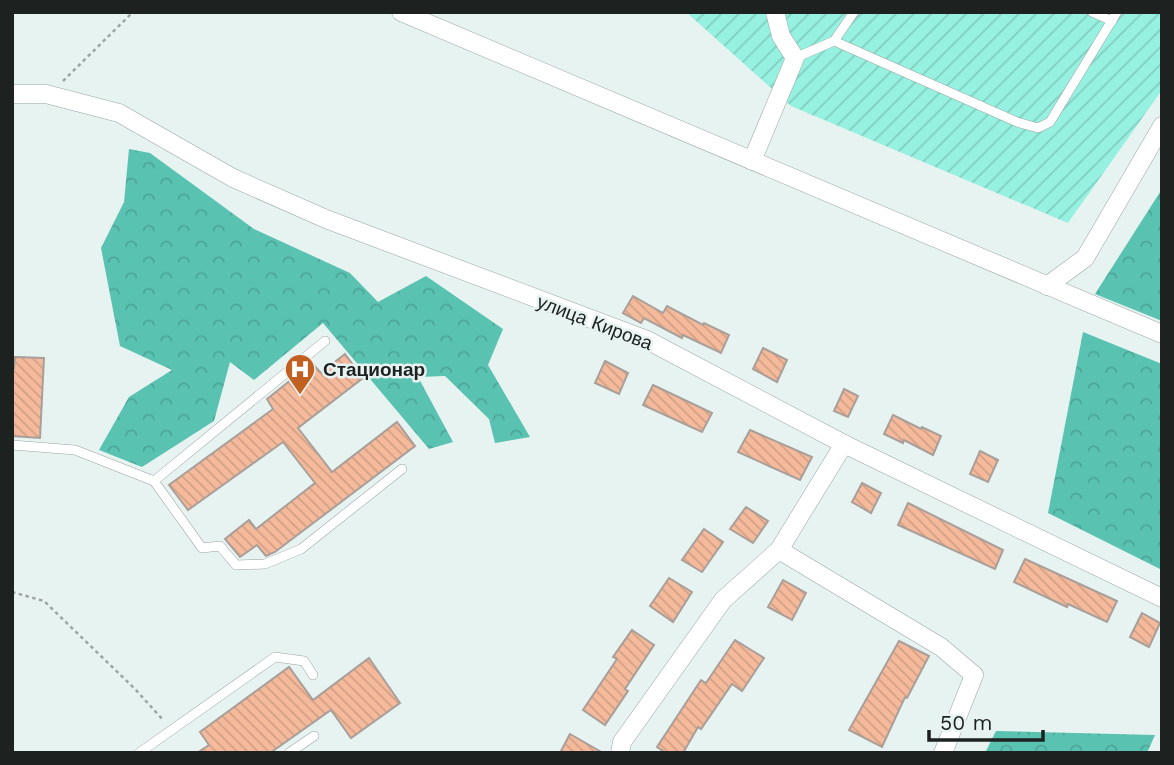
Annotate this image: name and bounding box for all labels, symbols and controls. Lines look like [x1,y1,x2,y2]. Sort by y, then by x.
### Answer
street label: улица Кирова [534,290,656,355]
hospital icon: Стационар [283,352,317,396]
place label: Стационар [323,358,425,381]
scale bar [929,698,1043,742]
text: 50 m [940,710,992,735]

